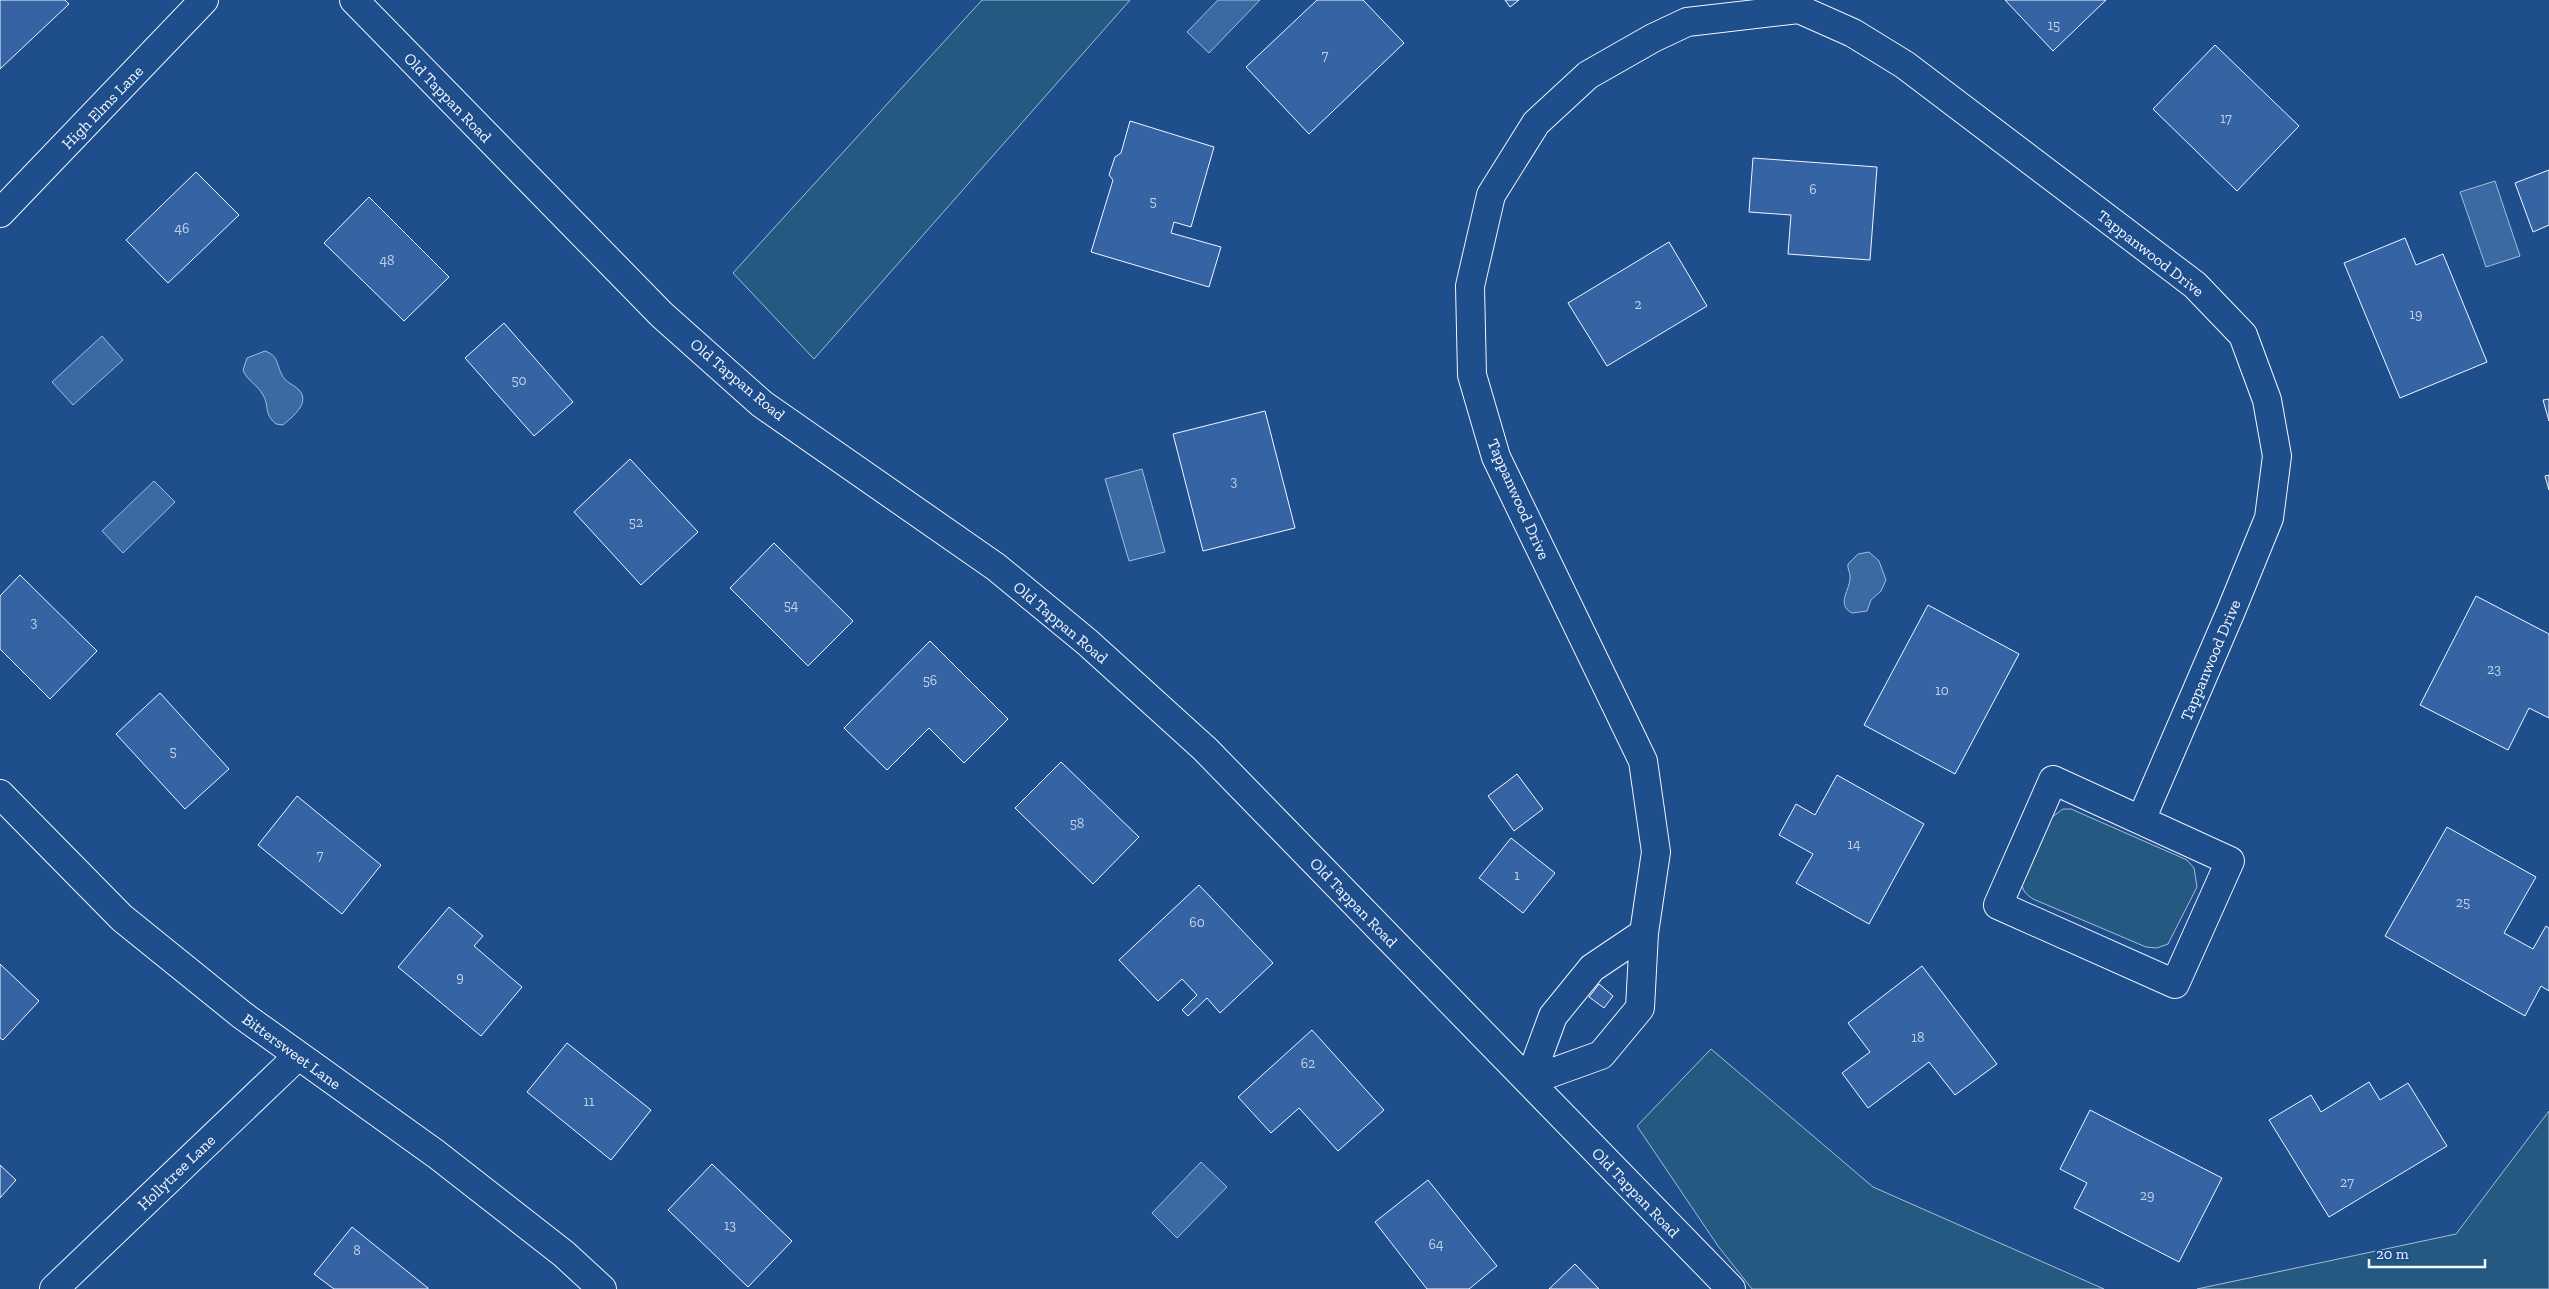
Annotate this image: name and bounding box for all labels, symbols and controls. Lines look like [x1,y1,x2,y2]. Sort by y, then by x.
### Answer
house number: 15 [2048,17,2060,34]
house number: 7 [1322,47,1329,64]
street label: Old Tappan Road [400,48,495,146]
street label: High Elms Lane [58,62,147,153]
house number: 17 [2220,110,2232,127]
house number: 6 [1809,181,1817,198]
house number: 5 [1149,193,1157,210]
street label: Tappanwood Drive [2094,206,2208,301]
house number: 46 [175,220,189,237]
house number: 48 [379,252,395,269]
house number: 2 [1634,296,1642,313]
house number: 19 [2410,306,2422,323]
street label: Old Tappan Road [687,334,789,425]
house number: 50 [511,372,527,389]
street label: Tappanwood Drive [1483,436,1554,562]
house number: 3 [1231,473,1238,490]
house number: 52 [629,514,643,531]
street label: Old Tappan Road [1010,577,1112,668]
house number: 54 [784,597,799,614]
street label: Tappanwood Drive [2176,597,2245,724]
house number: 3 [31,614,38,631]
house number: 23 [2487,661,2501,678]
house number: 56 [923,672,937,689]
house number: 10 [1935,682,1949,699]
house number: 5 [169,743,177,760]
house number: 58 [1070,815,1084,832]
house number: 14 [1848,836,1861,853]
house number: 7 [317,847,324,864]
street label: Old Tappan Road [1306,853,1401,951]
house number: 1 [1514,867,1520,884]
house number: 25 [2456,894,2470,911]
house number: 60 [1189,914,1205,931]
house number: 9 [456,969,464,986]
street label: Bittersweet Lane [239,1009,345,1094]
house number: 18 [1912,1029,1924,1046]
house number: 62 [1301,1055,1315,1072]
house number: 11 [584,1093,595,1110]
street label: Hollytree Lane [133,1130,219,1214]
street label: Old Tappan Road [1588,1143,1683,1241]
house number: 27 [2340,1174,2354,1191]
house number: 29 [2140,1187,2154,1204]
house number: 13 [724,1217,736,1234]
house number: 64 [1429,1236,1444,1253]
scale bar [2369,1236,2485,1268]
house number: 8 [353,1242,361,1259]
text: 20 m [2376,1245,2409,1263]

